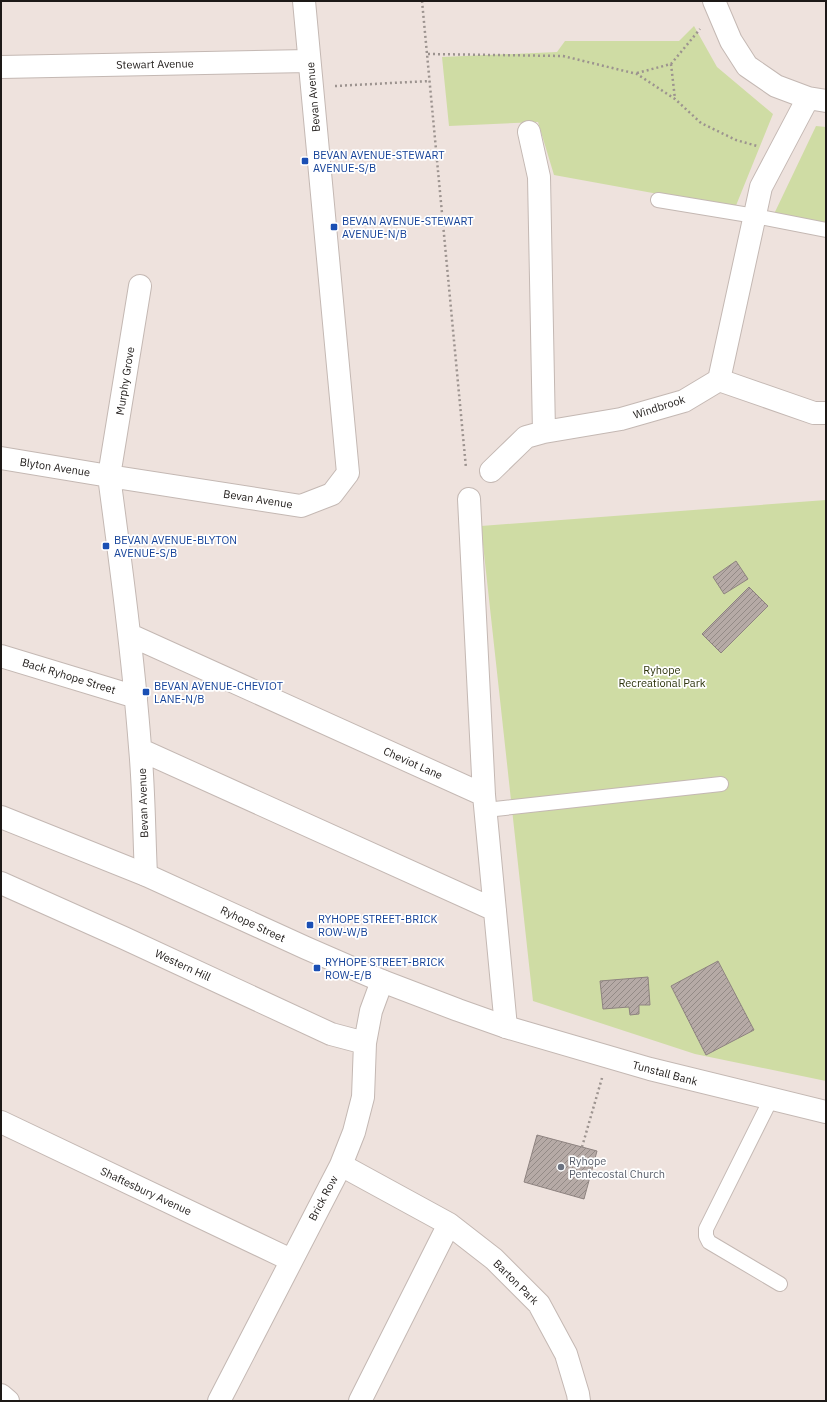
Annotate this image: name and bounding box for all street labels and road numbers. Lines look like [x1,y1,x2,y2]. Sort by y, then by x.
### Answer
street label: Stewart Avenue [116,56,194,72]
street label: Bevan Avenue [303,62,323,132]
street label: Murphy Grove [113,346,137,416]
street label: Windbrook [631,392,687,422]
street label: Blyton Avenue [19,455,91,479]
street label: Bevan Avenue [222,487,294,511]
street label: Back Ryhope Street [21,655,118,697]
street label: Cheviot Lane [381,744,445,782]
street label: Bevan Avenue [135,768,151,838]
street label: Ryhope Street [218,903,288,945]
street label: Western Hill [153,946,213,984]
street label: Tunstall Bank [631,1058,699,1088]
street label: Shaftesbury Avenue [98,1164,194,1218]
street label: Brick Row [305,1172,341,1223]
street label: Barton Park [490,1256,542,1308]

